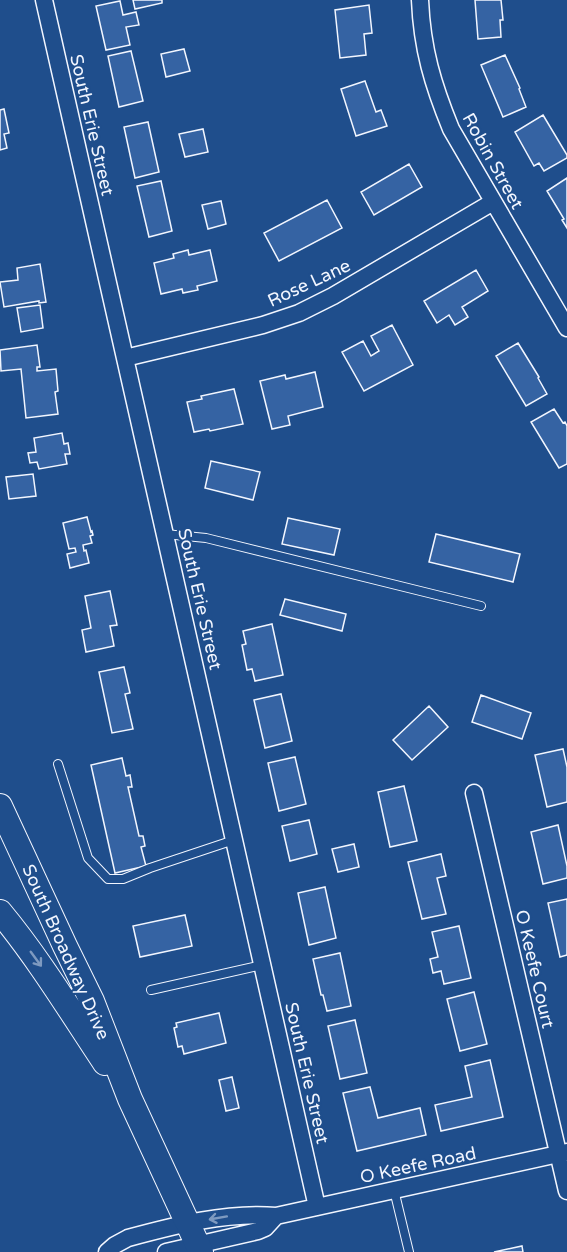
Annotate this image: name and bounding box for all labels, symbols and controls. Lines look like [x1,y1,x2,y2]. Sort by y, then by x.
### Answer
street label: South Erie Street [65,52,119,198]
street label: Robin Street [458,109,529,213]
street label: Rose Lane [264,254,354,312]
street label: South Erie Street [173,526,227,672]
street label: South Broadway Drive [17,861,115,1043]
street label: O Keefe Court [511,908,559,1030]
one-way arrow [29,950,42,966]
street label: South Erie Street [280,1000,334,1146]
street label: O Keefe Road [358,1142,478,1188]
one-way arrow [209,1213,228,1224]

